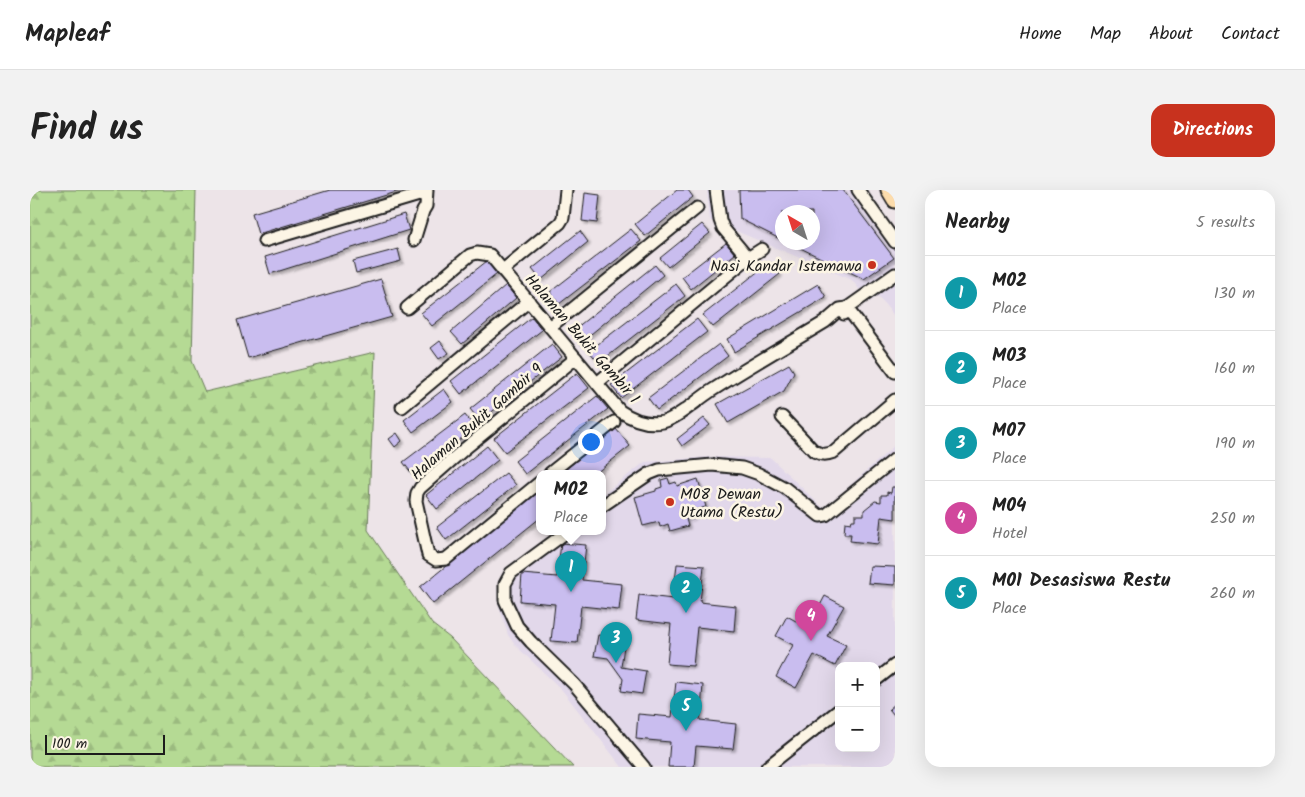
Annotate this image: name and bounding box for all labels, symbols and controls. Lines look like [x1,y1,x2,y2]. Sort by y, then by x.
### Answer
text: Mapleaf [25,15,109,54]
text: Home [1019,20,1062,49]
text: Map [1090,20,1121,49]
text: About [1149,20,1193,49]
text: Contact [1221,20,1280,49]
text: Find us [30,102,143,158]
button: Directions [1151,104,1275,157]
north arrow [775,205,820,250]
text: Nearby [945,206,1010,239]
text: 5 results [1196,210,1255,235]
place label: Nasi Kandar Istemawa [710,254,862,279]
marker: Nasi Kandar Istemawa [866,259,878,271]
text: M02 [992,266,1027,296]
street label: Halaman Bukit Gambir 1 [518,268,646,410]
text: 1 [959,281,963,306]
text: 130 m [1214,281,1255,306]
text: Place [992,296,1026,321]
text: M03 [992,341,1027,371]
text: 2 [956,356,966,381]
text: 160 m [1214,356,1255,381]
street label: Halaman Bukit Gambir 9 [405,357,549,487]
text: Place [992,371,1026,396]
text: M07 [992,416,1025,446]
your location [578,429,604,455]
text: 3 [957,431,965,456]
text: 190 m [1215,431,1255,456]
text: Place [992,446,1026,471]
popup [536,470,606,535]
text: M02 [553,475,589,505]
place label: M08 Dewan Utama (Restu) [680,482,783,525]
text: M04 [992,491,1026,521]
marker: M08 Dewan Utama (Restu) [664,496,676,508]
text: Place [553,505,588,530]
text: 4 [957,506,965,531]
text: 250 m [1210,506,1255,531]
text: Hotel [992,521,1027,546]
pin: 1 [555,551,587,592]
text: M01 Desasiswa Restu [992,566,1170,596]
pin: 2 [670,572,702,613]
text: 5 [957,581,965,606]
text: 260 m [1210,581,1255,606]
text: Place [992,596,1026,621]
pin: 4 [795,600,827,641]
pin: 3 [600,622,632,663]
map controls [835,662,880,752]
button: + [835,662,880,707]
pin: 5 [670,690,702,731]
button: − [835,707,880,752]
scale bar [45,732,165,755]
text: 100 m [52,733,87,755]

